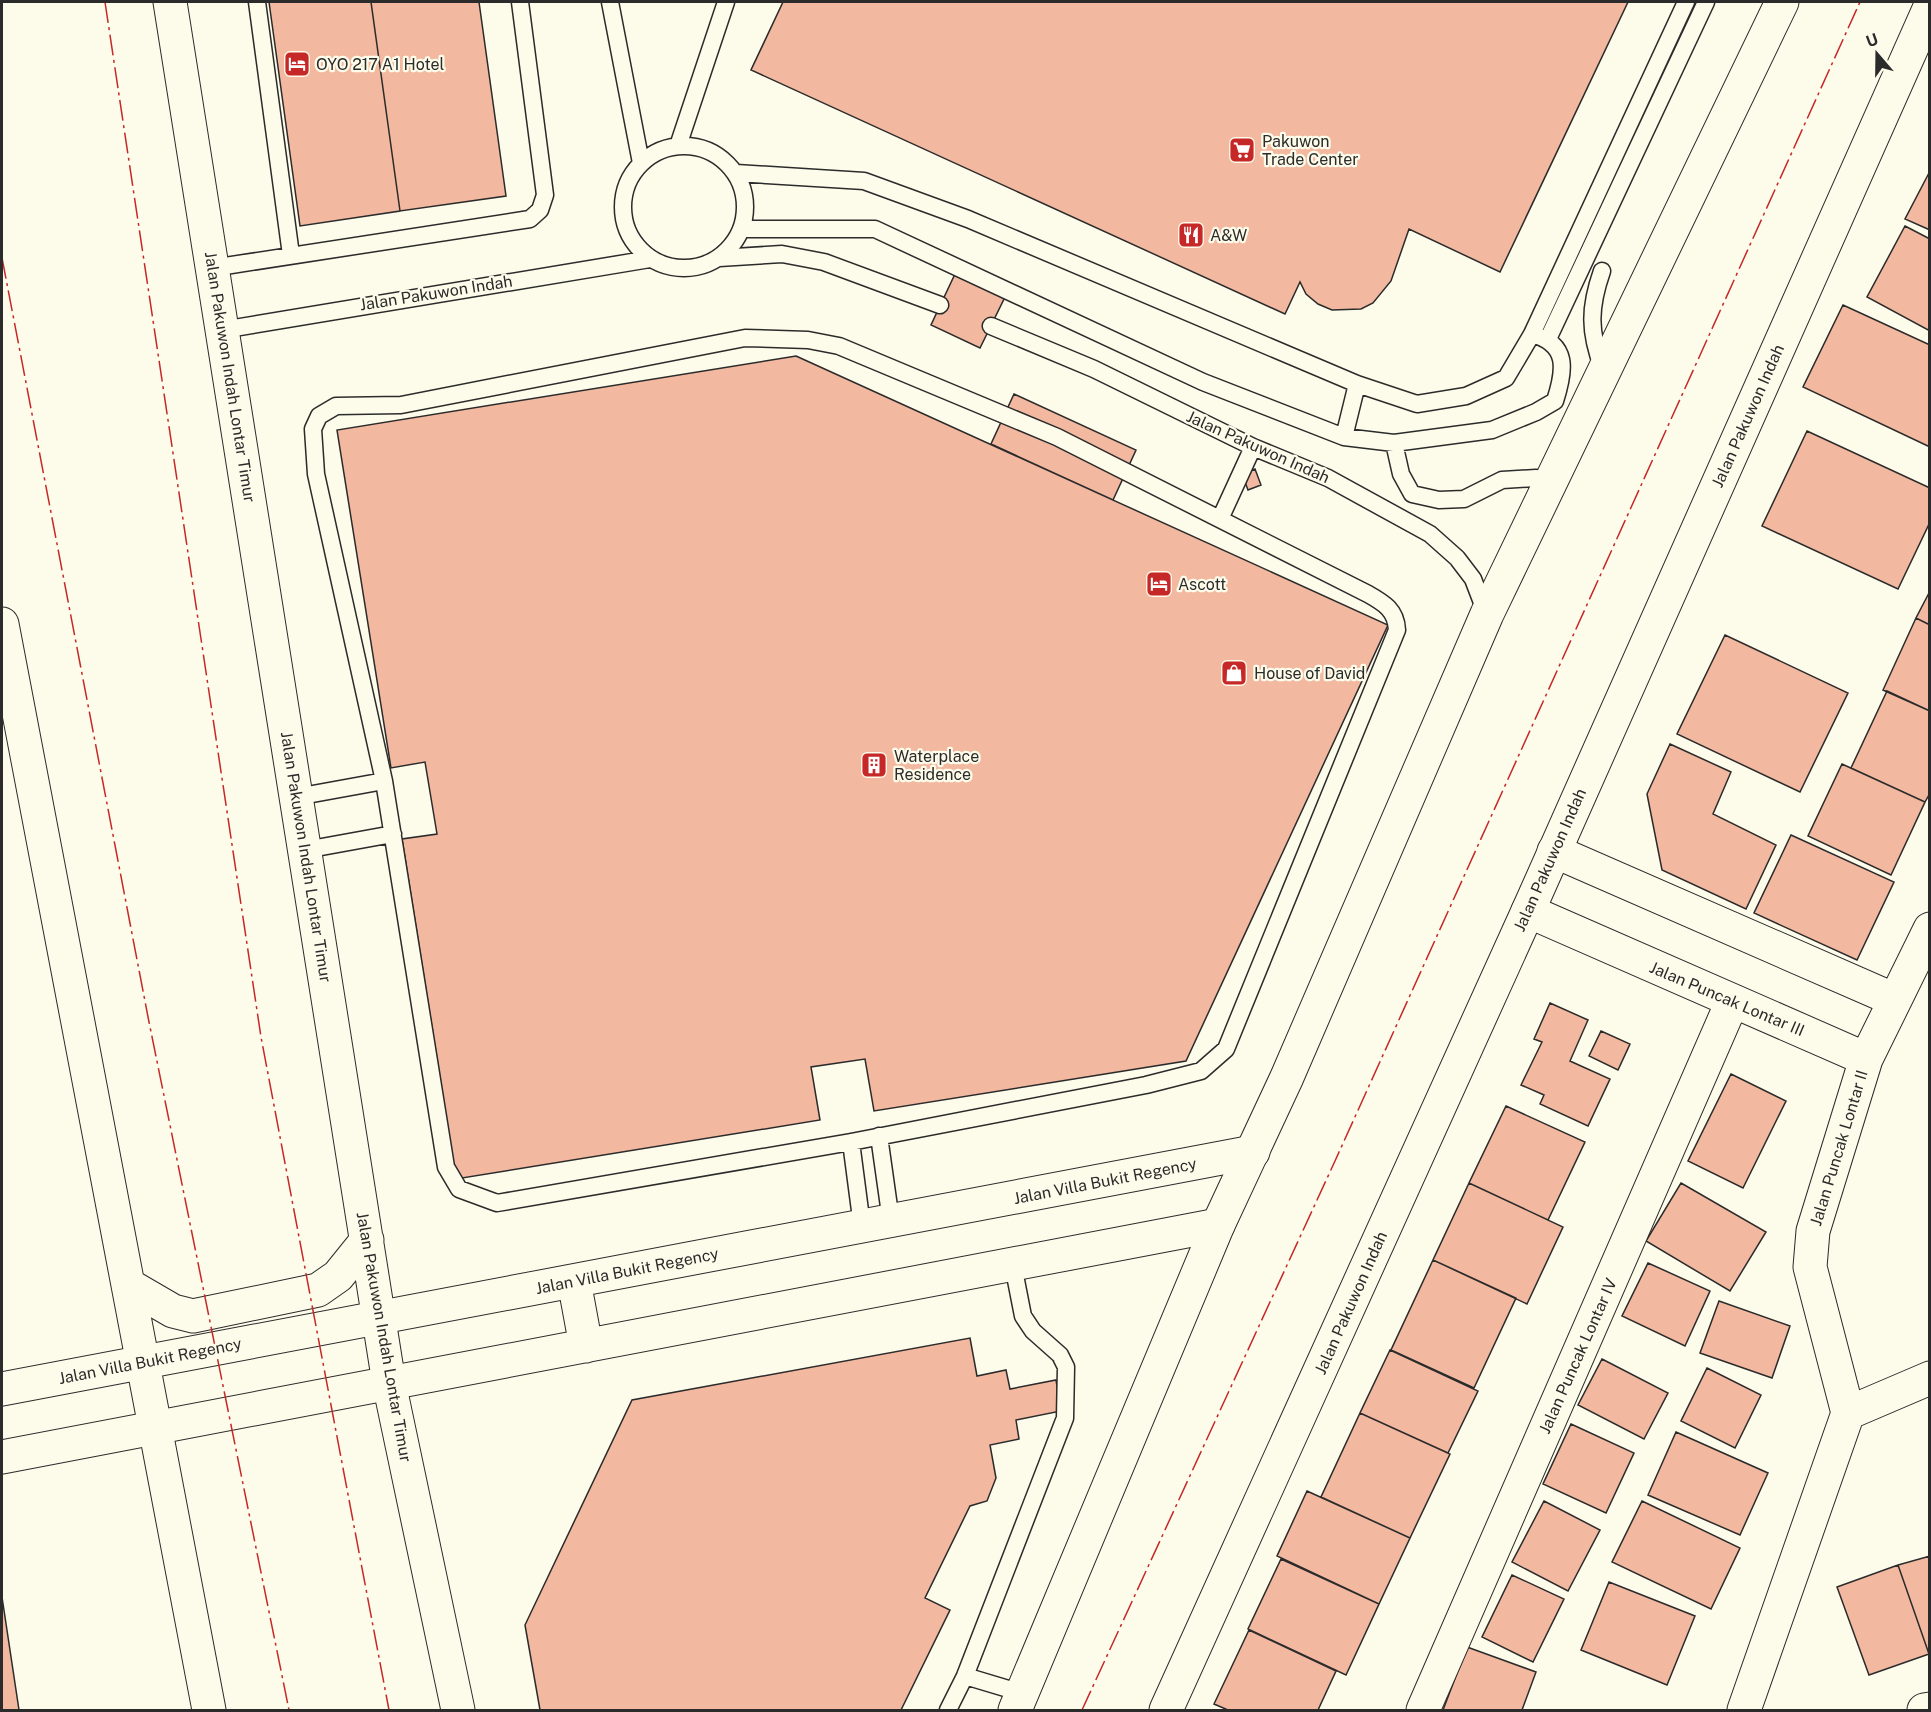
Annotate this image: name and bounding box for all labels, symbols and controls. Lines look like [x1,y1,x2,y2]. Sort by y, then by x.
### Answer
north arrow [1847,24,1907,84]
text: U [1863,29,1881,51]
hotel icon: OYO 217 A1 Hotel [282,49,312,79]
place label: OYO 217 A1 Hotel [316,55,444,74]
place label: Pakuwon Trade Center [1262,132,1358,169]
supermarket icon: Pakuwon Trade Center [1227,135,1257,165]
restaurant icon: A&W [1176,220,1206,250]
place label: A&W [1210,226,1247,245]
street label: Jalan Pakuwon Indah Lontar Timur [201,250,259,504]
street label: Jalan Pakuwon Indah [358,272,514,314]
street label: Jalan Pakuwon Indah [1708,342,1788,490]
street label: Jalan Pakuwon Indah [1184,407,1332,487]
hotel icon: Ascott [1144,569,1174,599]
place label: Ascott [1178,575,1226,594]
shop icon: House of David [1219,658,1249,688]
place label: House of David [1254,664,1365,683]
street label: Jalan Pakuwon Indah Lontar Timur [277,730,335,984]
place label: Waterplace Residence [894,747,979,784]
building icon: Waterplace Residence [859,750,889,780]
street label: Jalan Pakuwon Indah [1510,786,1590,934]
street label: Jalan Puncak Lontar III [1647,958,1807,1040]
street label: Jalan Puncak Lontar II [1806,1068,1872,1228]
street label: Jalan Villa Bukit Regency [1012,1154,1199,1208]
street label: Jalan Pakuwon Indah Lontar Timur [353,1210,415,1464]
street label: Jalan Pakuwon Indah [1311,1229,1391,1377]
street label: Jalan Villa Bukit Regency [534,1244,721,1298]
street label: Jalan Puncak Lontar IV [1535,1275,1621,1437]
street label: Jalan Villa Bukit Regency [57,1334,244,1388]

